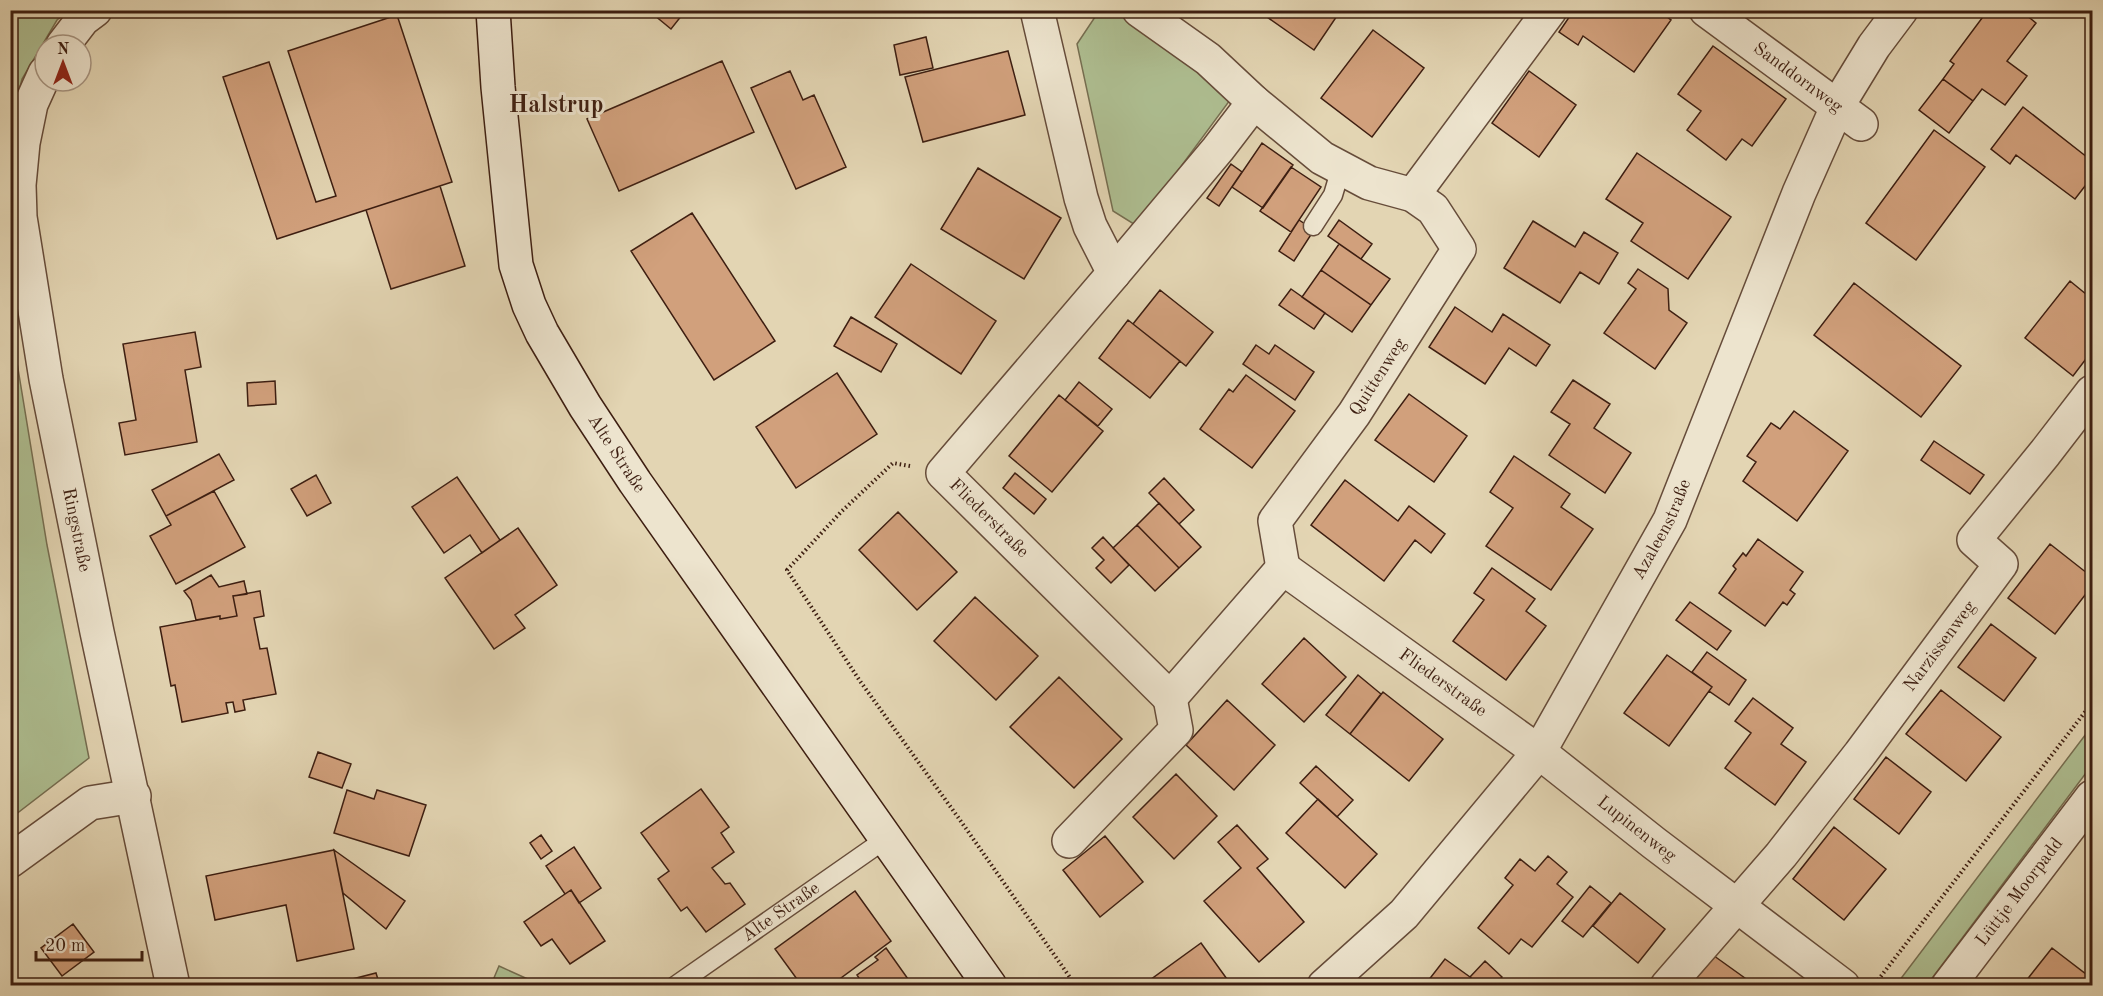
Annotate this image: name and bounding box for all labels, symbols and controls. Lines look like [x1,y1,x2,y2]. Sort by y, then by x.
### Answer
north arrow [33,33,93,93]
street label: Sanddornweg [1750,39,1846,116]
text: N [57,42,70,58]
district label: Halstrup [508,94,604,118]
street label: Quittenweg [1346,335,1410,419]
street label: Alte Straße [584,411,649,496]
street label: Fliederstraße [946,476,1032,561]
street label: Azaleenstraße [1629,477,1694,583]
street label: Ringstraße [59,486,94,573]
street label: Narzissenweg [1901,597,1979,695]
street label: Fliederstraße [1395,645,1490,720]
street label: Lupinenweg [1594,793,1680,866]
street label: Lüttje Moorpadd [1973,835,2066,950]
street label: Alte Straße [739,879,823,945]
scale bar [36,924,142,962]
text: 20 m [45,937,85,955]

